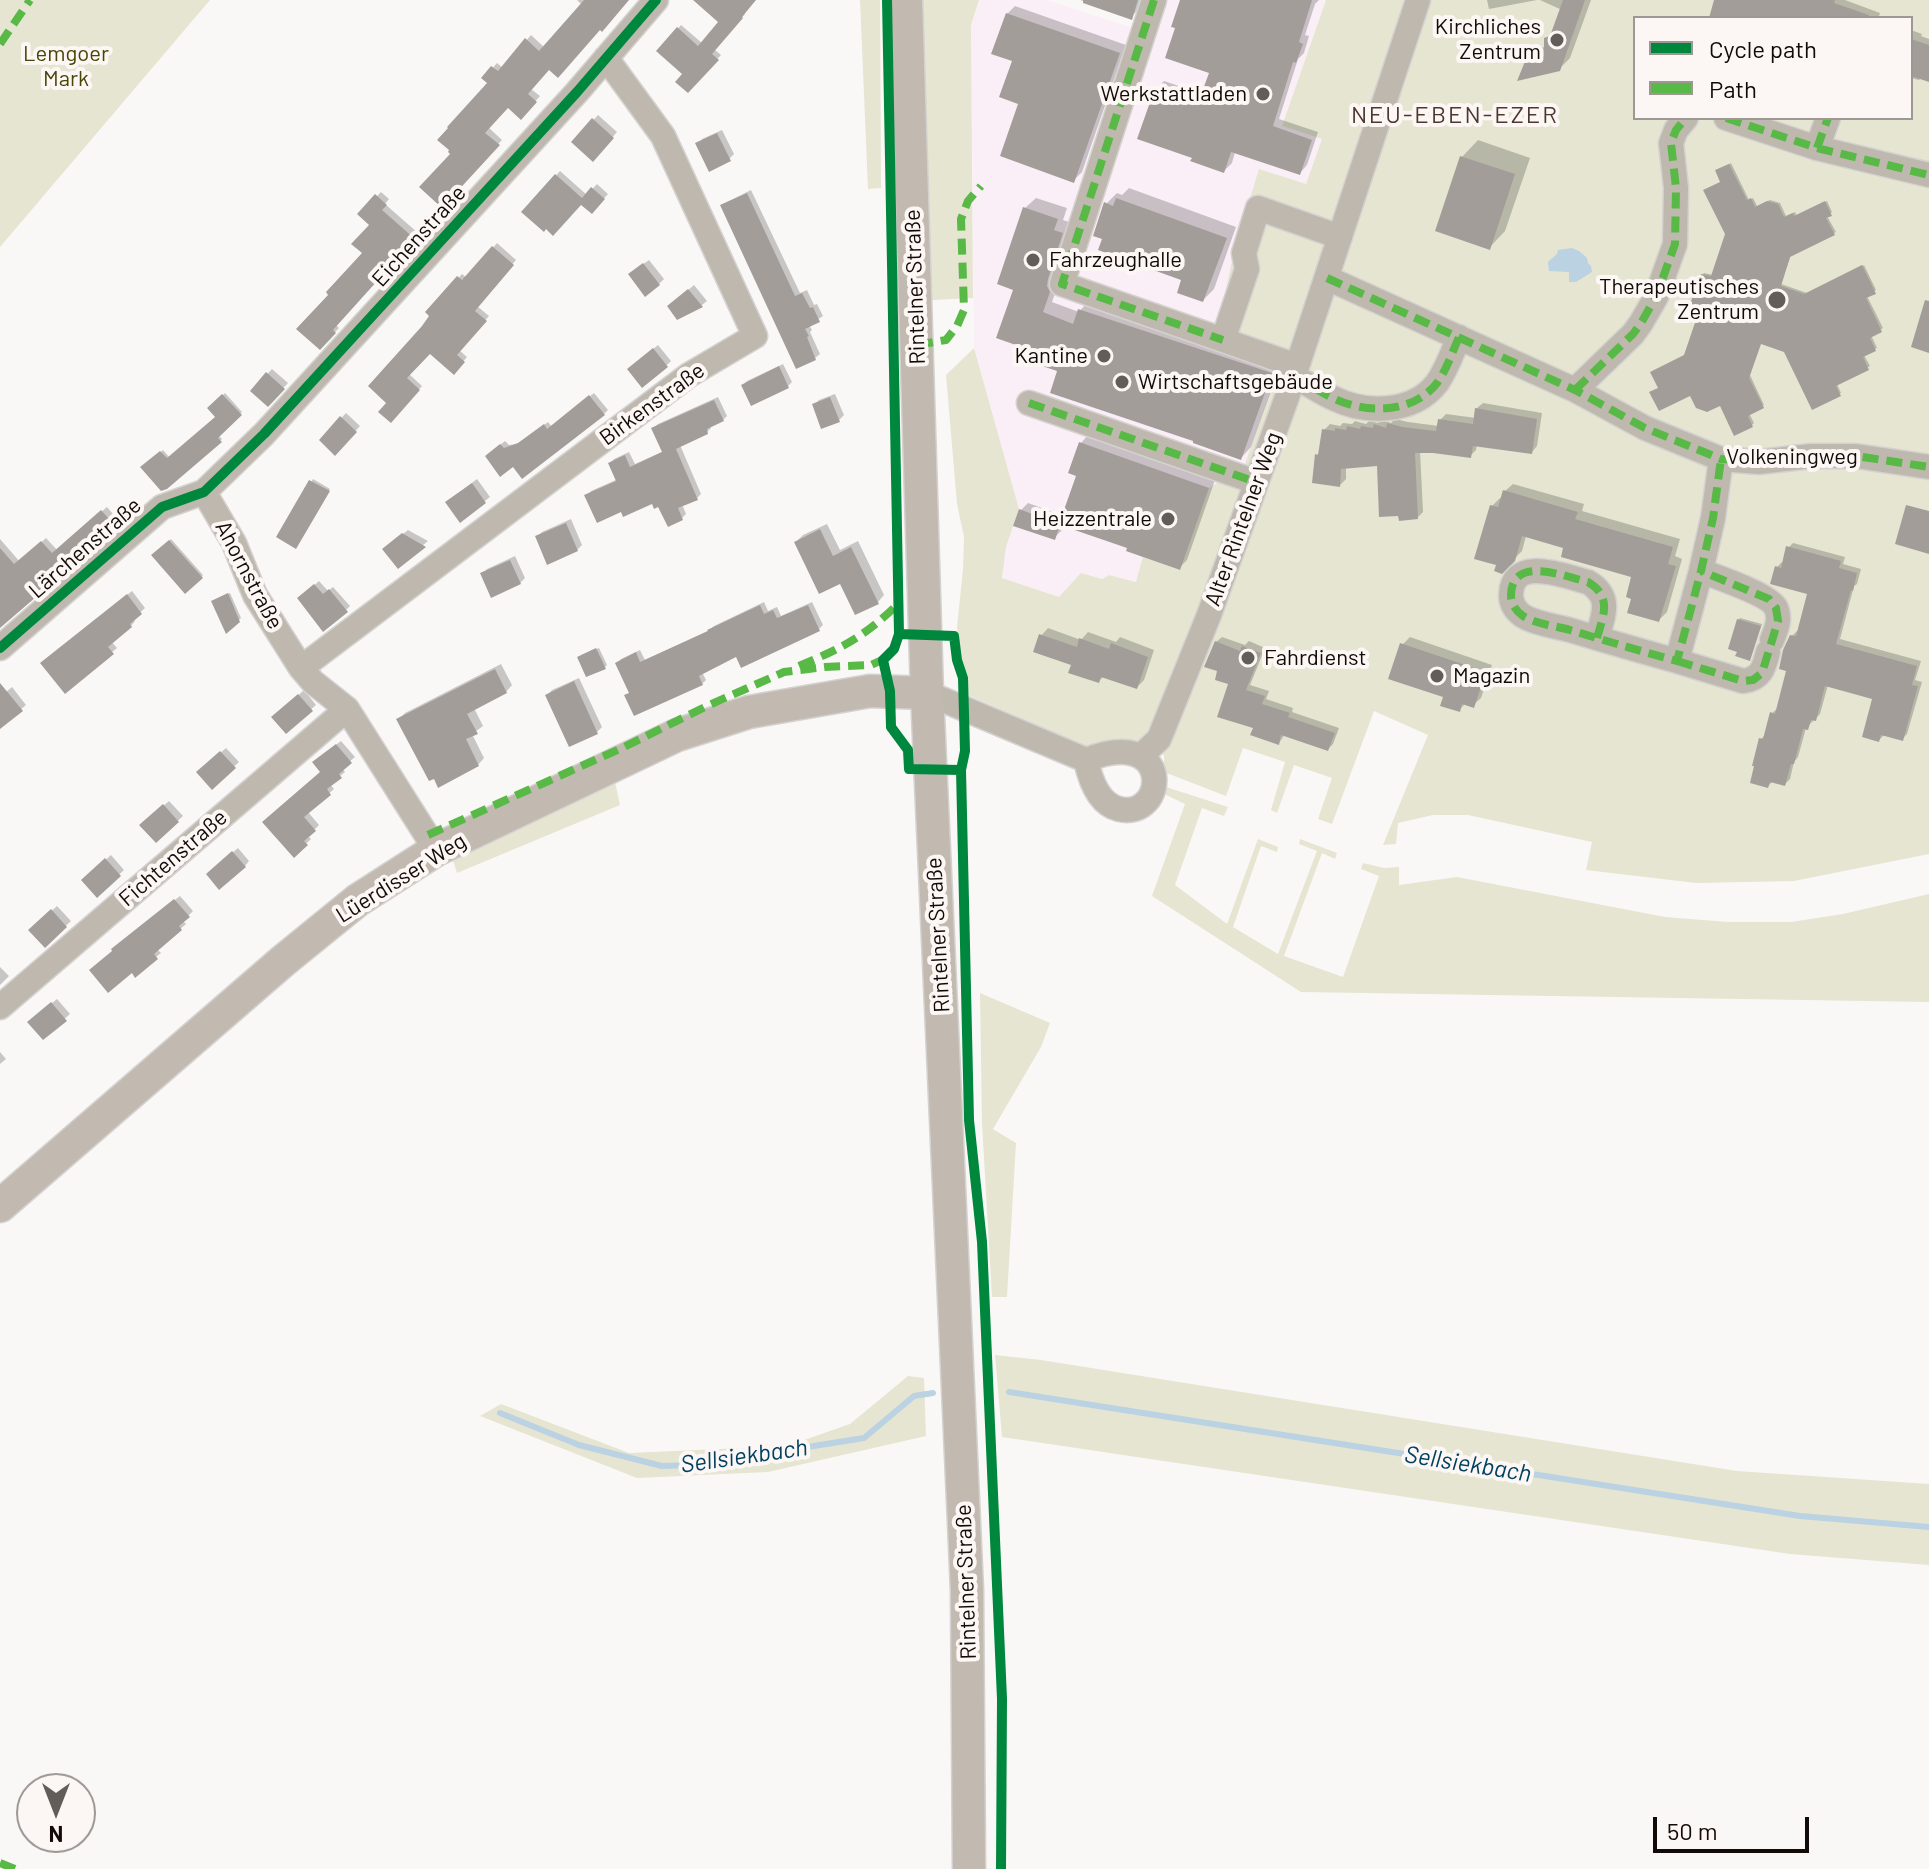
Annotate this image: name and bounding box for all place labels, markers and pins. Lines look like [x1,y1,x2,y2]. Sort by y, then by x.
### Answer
place label: Kirchliches Zentrum [1435,14,1541,66]
marker: Kirchliches Zentrum [1548,31,1566,49]
place label: Werkstattladen [1100,81,1247,107]
marker: Werkstattladen [1254,85,1272,103]
place label: Fahrzeughalle [1049,247,1182,273]
marker: Fahrzeughalle [1024,251,1042,269]
place label: Therapeutisches Zentrum [1599,274,1759,326]
marker: Therapeutisches Zentrum [1766,289,1788,311]
place label: Kantine [1014,343,1088,369]
marker: Kantine [1095,347,1113,365]
place label: Wirtschaftsgebäude [1138,369,1333,395]
marker: Wirtschaftsgebäude [1113,373,1131,391]
place label: Heizzentrale [1033,506,1152,532]
marker: Heizzentrale [1159,510,1177,528]
place label: Fahrdienst [1264,645,1367,671]
marker: Fahrdienst [1239,649,1257,667]
place label: Magazin [1453,663,1530,689]
marker: Magazin [1428,667,1446,685]

